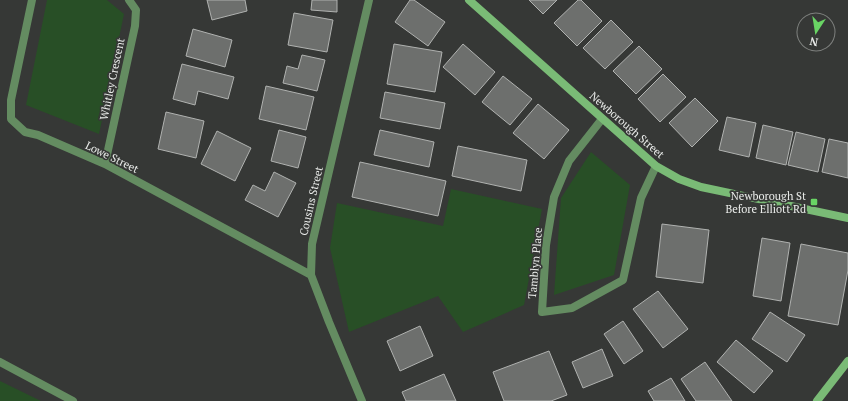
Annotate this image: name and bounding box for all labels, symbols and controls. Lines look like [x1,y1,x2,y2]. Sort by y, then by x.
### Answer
north arrow [796,12,836,52]
text: N [808,34,819,49]
street label: Whitley Crescent [96,37,128,121]
street label: Newborough Street [587,89,667,161]
street label: Lowe Street [83,138,141,176]
street label: Cousins Street [296,165,326,237]
place label: Newborough St Before Elliott Rd [725,189,806,216]
marker: Newborough St Before Elliott Rd [809,197,819,207]
street label: Tamblyn Place [525,226,545,299]

